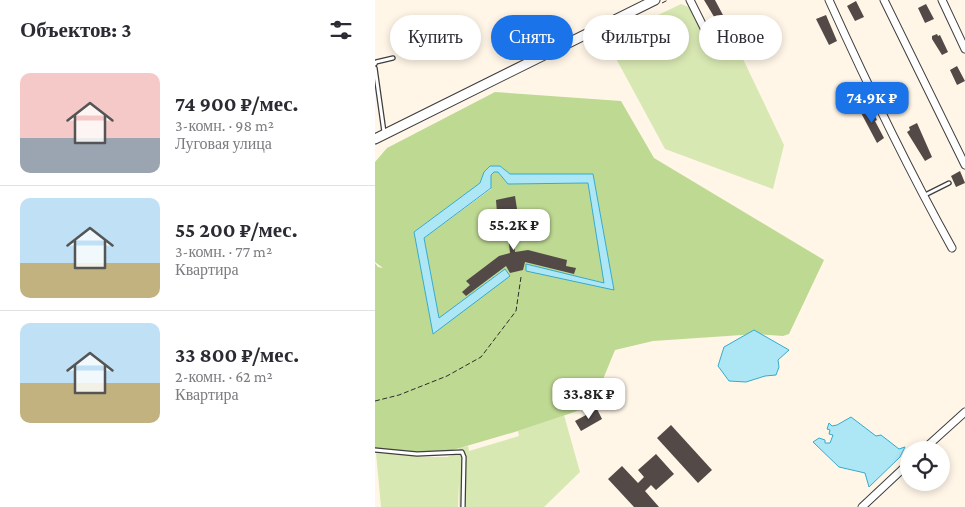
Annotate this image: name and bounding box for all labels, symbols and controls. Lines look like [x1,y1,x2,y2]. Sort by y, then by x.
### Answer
chip: Купить [390,15,481,60]
chip: Снять [491,15,573,60]
chip: Фильтры [583,15,689,60]
chip: Новое [699,15,782,60]
icon: filters [327,16,355,44]
text: Объектов: 3 [20,18,131,42]
pin: 74.9K ₽ [826,82,918,124]
text: 74.9K ₽ [847,89,897,106]
text: 74 900 ₽/мес. [175,92,298,116]
icon: home [60,93,120,153]
text: 3-комн. · 98 m² [175,117,274,134]
text: Луговая улица [175,135,272,152]
pin: 55.2K ₽ [468,208,560,251]
text: 55.2K ₽ [489,216,539,233]
icon: home [60,218,120,278]
text: 55 200 ₽/мес. [175,218,297,242]
text: 3-комн. · 77 m² [175,243,272,260]
text: Квартира [175,261,239,278]
icon: home [60,343,120,403]
text: 33 800 ₽/мес. [175,343,299,367]
text: 2-комн. · 62 m² [175,368,273,385]
pin: 33.8K ₽ [543,378,635,420]
text: 33.8K ₽ [563,385,615,402]
text: Квартира [175,386,239,403]
map controls [900,441,950,491]
button: locate [900,441,950,491]

